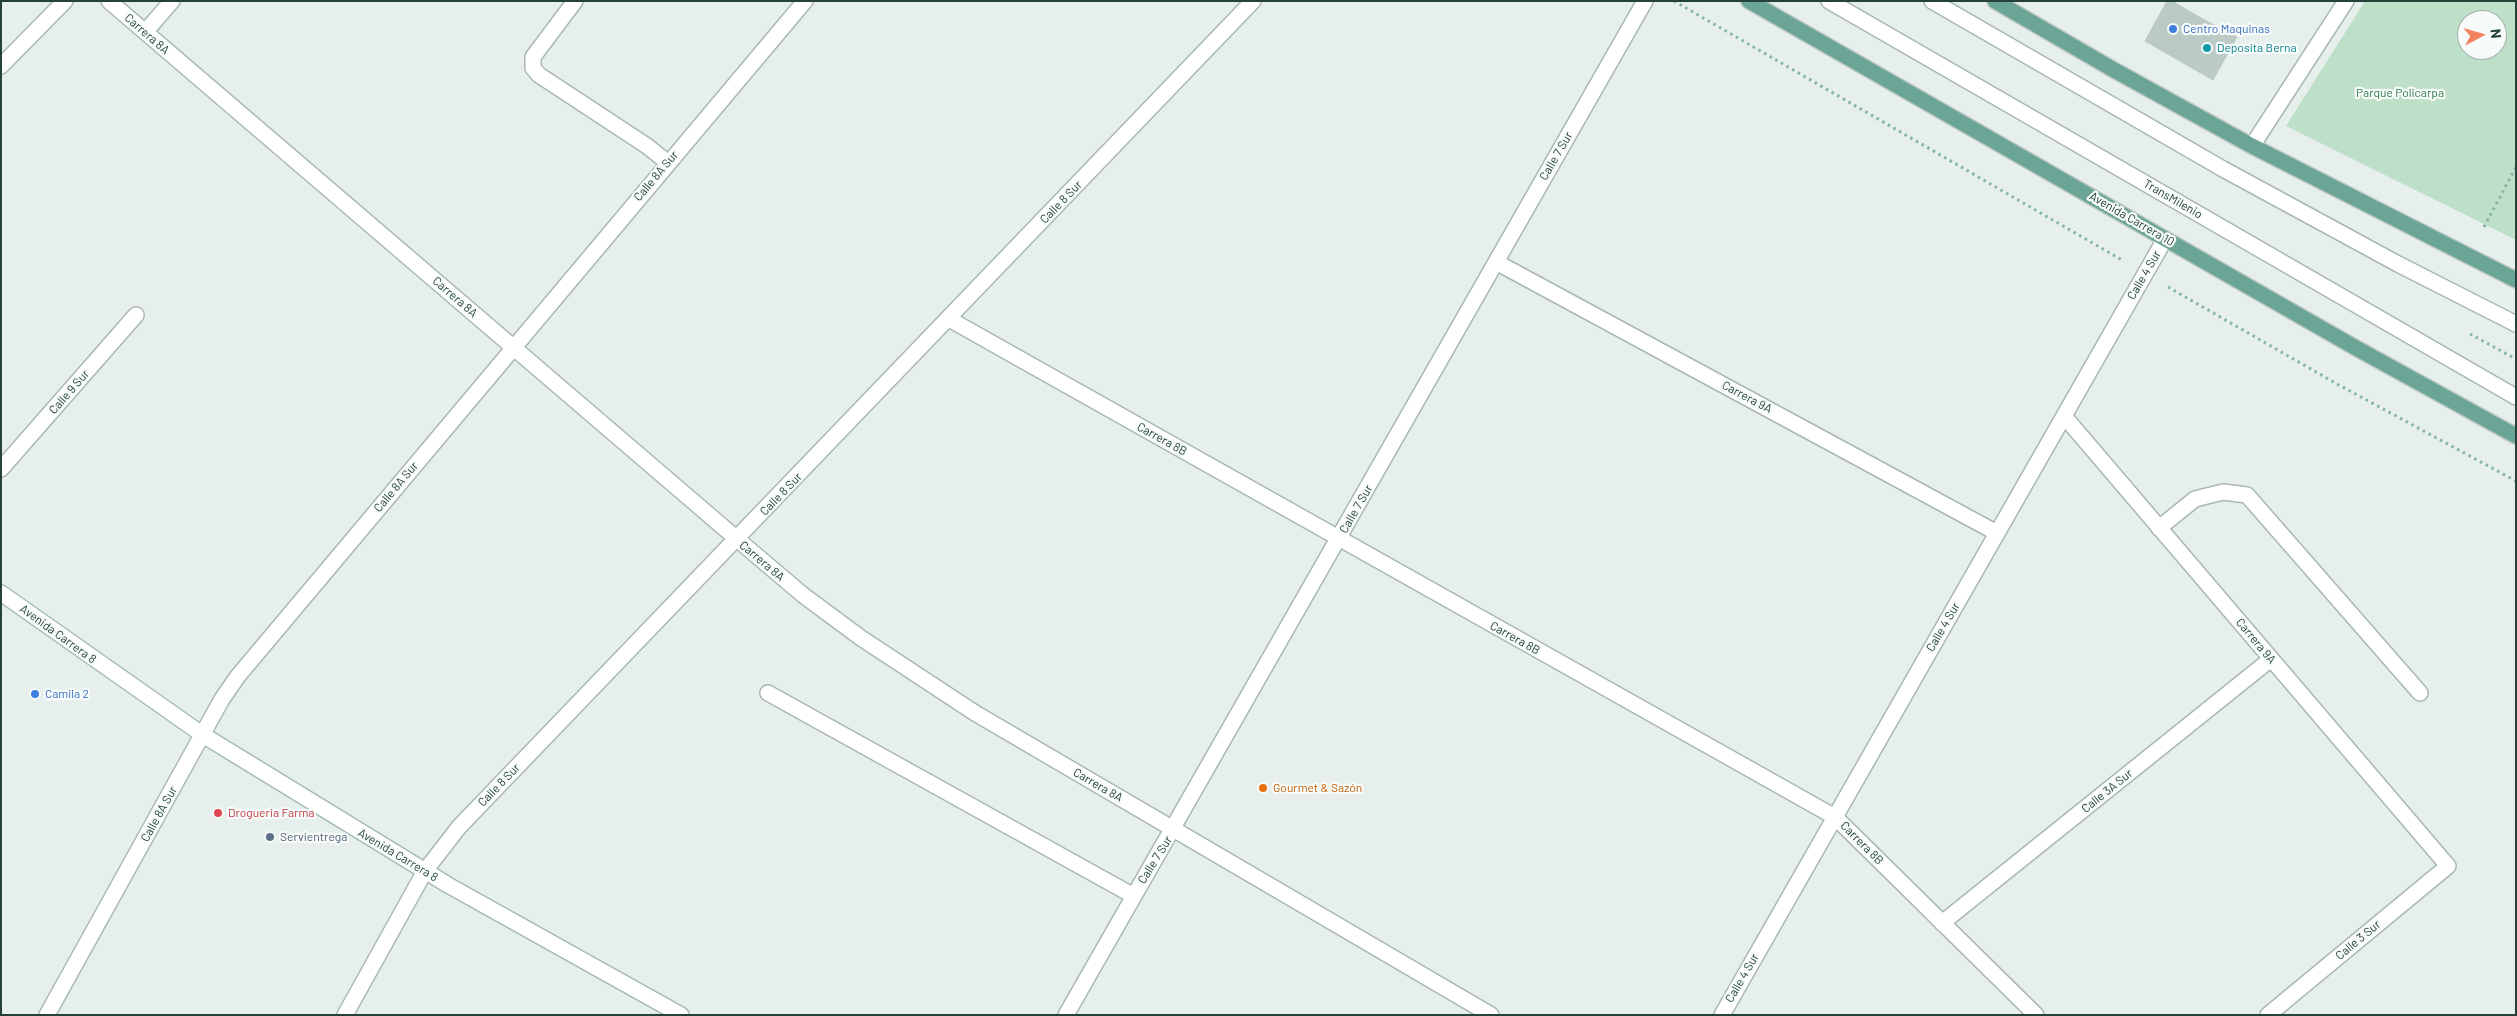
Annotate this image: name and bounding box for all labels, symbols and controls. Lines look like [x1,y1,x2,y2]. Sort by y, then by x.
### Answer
north arrow [2457,10,2507,60]
street label: Carrera 8A [122,11,172,57]
place label: Centro Maquinas [2183,22,2270,36]
marker: Centro Maquinas [2167,23,2179,35]
text: N [2487,28,2505,39]
place label: Deposita Berna [2217,41,2297,55]
marker: Deposita Berna [2201,42,2213,54]
park label: Parque Policarpa [2356,86,2444,100]
street label: Calle 7 Sur [1536,129,1576,183]
street label: Calle 8A Sur [631,148,681,204]
street label: TransMilenio [2141,176,2205,222]
street label: Calle 8 Sur [1037,178,1085,226]
street label: Avenida Carrera 10 [2087,189,2177,249]
street label: Calle 4 Sur [2124,248,2164,302]
street label: Carrera 8A [430,274,480,320]
street label: Calle 9 Sur [46,367,92,417]
street label: Carrera 9A [1719,378,1775,416]
street label: Carrera 8B [1134,419,1190,459]
street label: Calle 8A Sur [371,459,421,515]
street label: Calle 8 Sur [757,470,805,518]
street label: Calle 7 Sur [1336,482,1376,536]
street label: Carrera 8A [736,538,788,584]
street label: Calle 4 Sur [1923,600,1963,654]
street label: Avenida Carrera 8 [17,601,99,667]
street label: Carrera 9A [2233,615,2279,667]
street label: Carrera 8B [1487,618,1543,658]
place label: Camila 2 [45,687,89,701]
marker: Camila 2 [29,688,41,700]
street label: Calle 8 Sur [475,761,523,809]
street label: Carrera 8A [1071,765,1125,805]
street label: Calle 3A Sur [2079,766,2135,816]
place label: Gourmet & Sazón [1273,781,1362,795]
marker: Gourmet & Sazón [1257,782,1269,794]
street label: Calle 8A Sur [138,784,180,844]
place label: Drogueria Farma [228,806,314,820]
marker: Drogueria Farma [212,807,224,819]
street label: Carrera 8B [1837,818,1887,868]
street label: Avenida Carrera 8 [355,825,441,885]
place label: Servientrega [280,830,347,844]
marker: Servientrega [264,831,276,843]
street label: Calle 7 Sur [1135,833,1175,887]
street label: Calle 3 Sur [2333,917,2383,963]
street label: Calle 4 Sur [1722,951,1762,1005]

